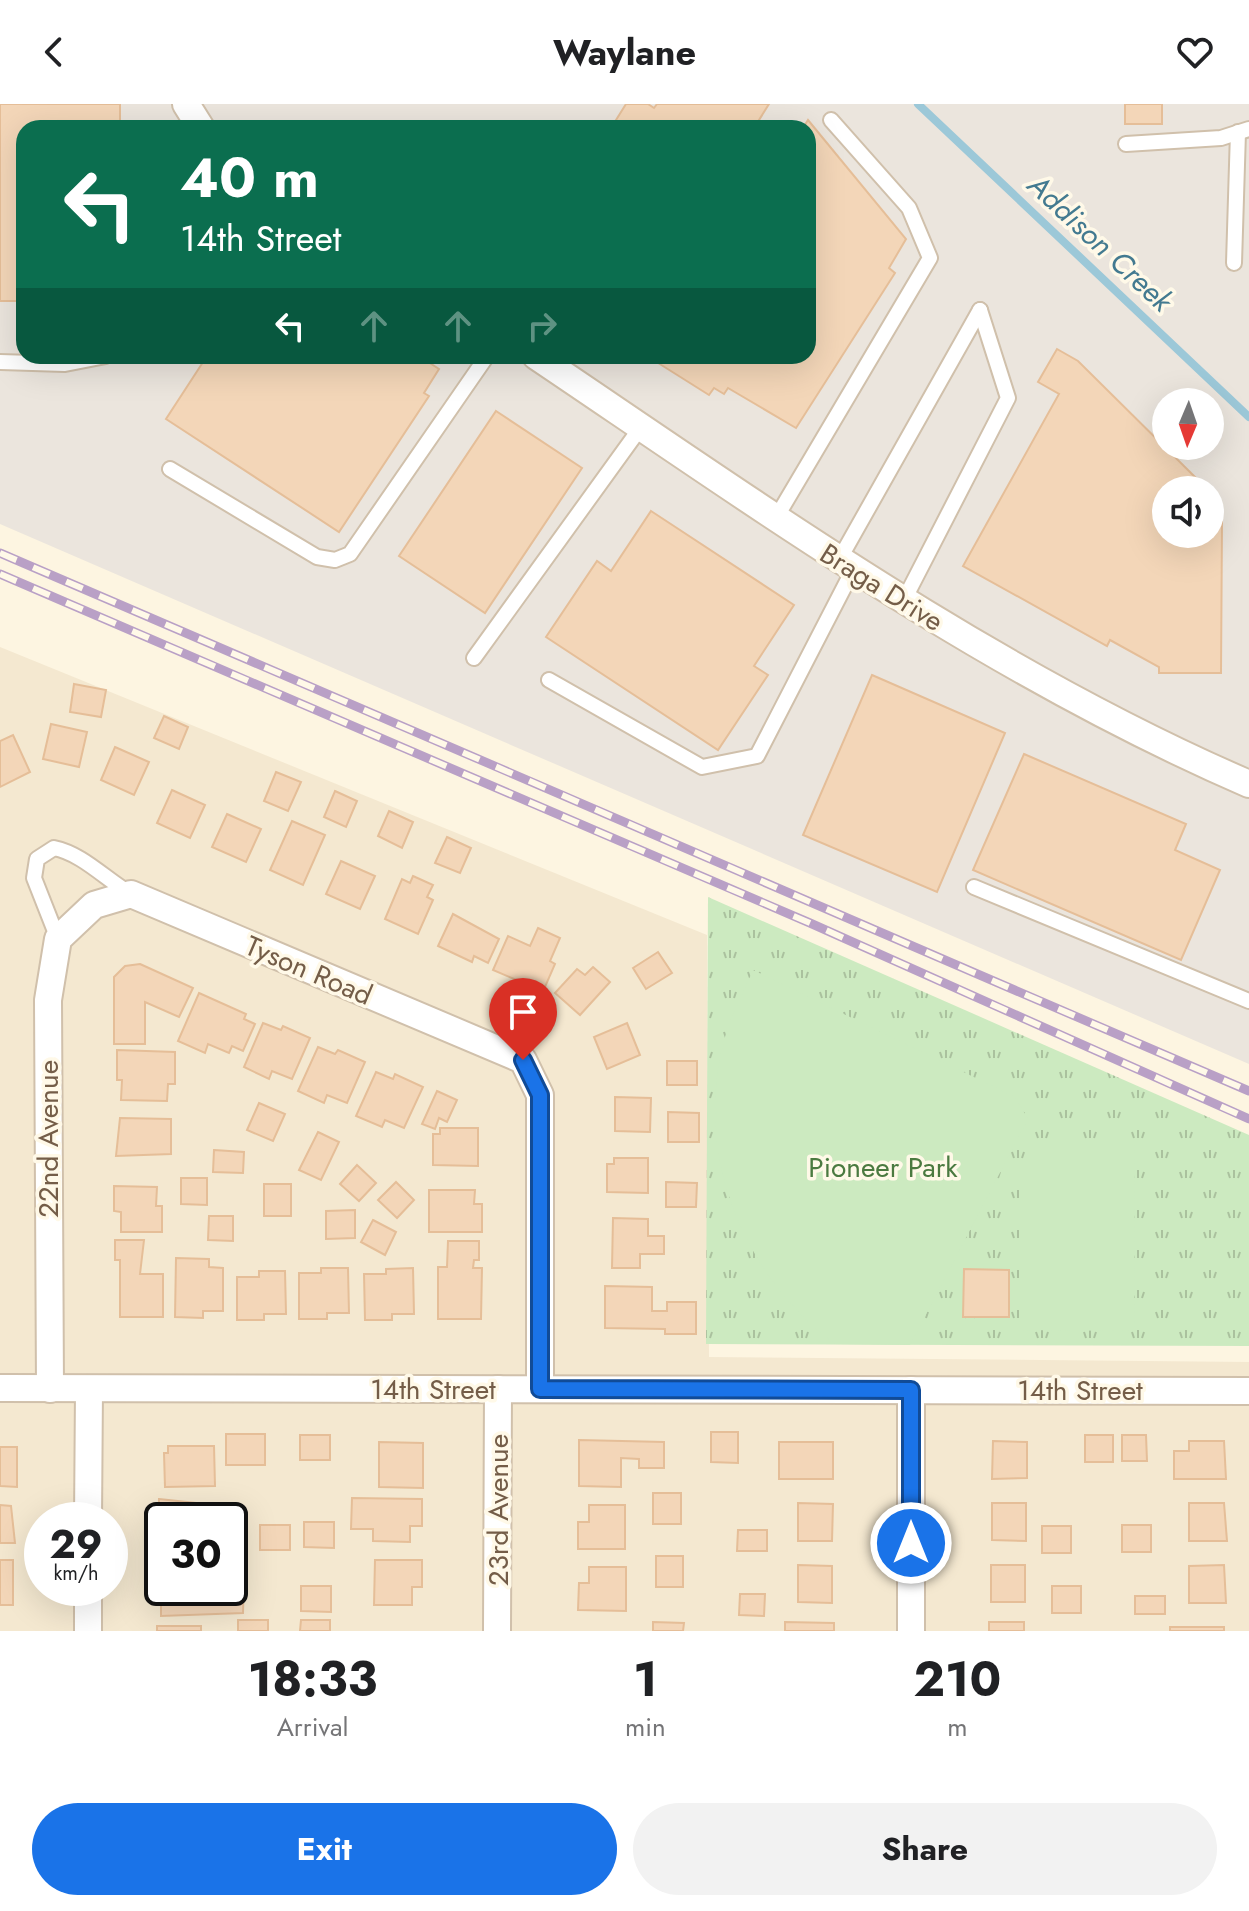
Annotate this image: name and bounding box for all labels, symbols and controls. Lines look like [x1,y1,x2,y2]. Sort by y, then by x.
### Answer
text: Waylane [553,26,696,78]
icon: back [32,30,76,74]
icon: heart [1173,30,1217,74]
text: 40 m [180,137,319,218]
icon: left [48,152,152,256]
water label: Addison Creek [1018,163,1183,322]
text: 14th Street [180,212,341,264]
icon: left [268,304,312,348]
icon: ahead [352,304,396,348]
icon: ahead [436,304,480,348]
icon: right [520,304,564,348]
north arrow [1152,388,1224,460]
map controls [1152,388,1224,548]
button: sound [1152,476,1224,548]
street label: Braga Drive [812,533,951,642]
street label: Tyson Road [239,925,379,1016]
pin [489,978,557,1060]
icon: arrive [501,990,545,1034]
street label: 22nd Avenue [28,1060,69,1218]
park label: Pioneer Park [808,1147,958,1188]
street label: 14th Street [370,1369,496,1410]
street label: 14th Street [1017,1370,1143,1411]
street label: 23rd Avenue [478,1434,519,1586]
position arrow [869,1501,953,1585]
speed limit sign: 30 [144,1502,248,1606]
text: 29 [50,1515,103,1573]
text: km/h [53,1559,99,1588]
text: 18:33 [248,1645,377,1714]
text: 1 [633,1645,658,1714]
text: 210 [914,1645,1001,1714]
text: Arrival [277,1708,348,1746]
text: min [625,1708,666,1746]
text: m [947,1708,968,1746]
button: Exit [32,1803,617,1895]
button: Share [633,1803,1217,1895]

